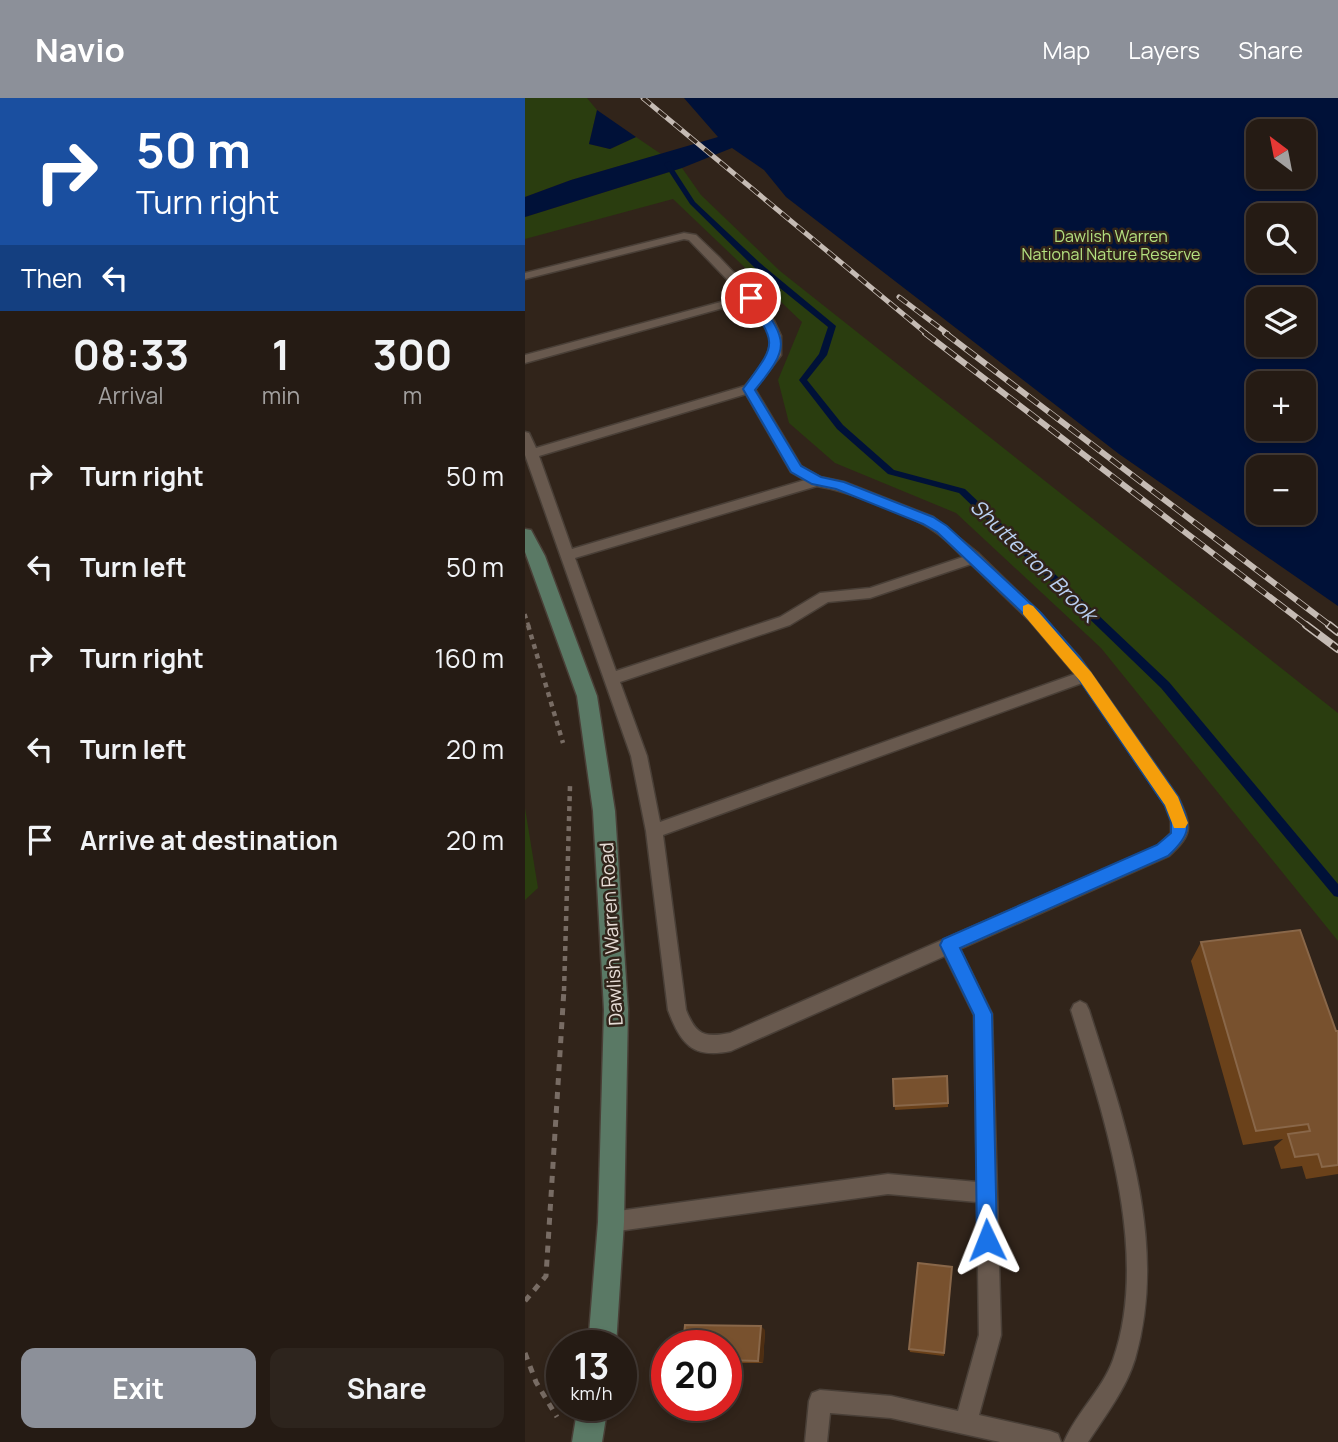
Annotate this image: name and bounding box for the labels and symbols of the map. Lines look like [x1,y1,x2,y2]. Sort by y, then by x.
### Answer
north arrow [1246,119,1316,189]
park label: Dawlish Warren National Nature Reserve [1022,225,1200,265]
pin [721,268,781,328]
water label: Shutterton Brook [965,492,1105,629]
street label: Dawlish Warren Road [593,842,629,1026]
position arrow [950,1203,1024,1277]
speed limit sign: 20 [651,1330,742,1421]

